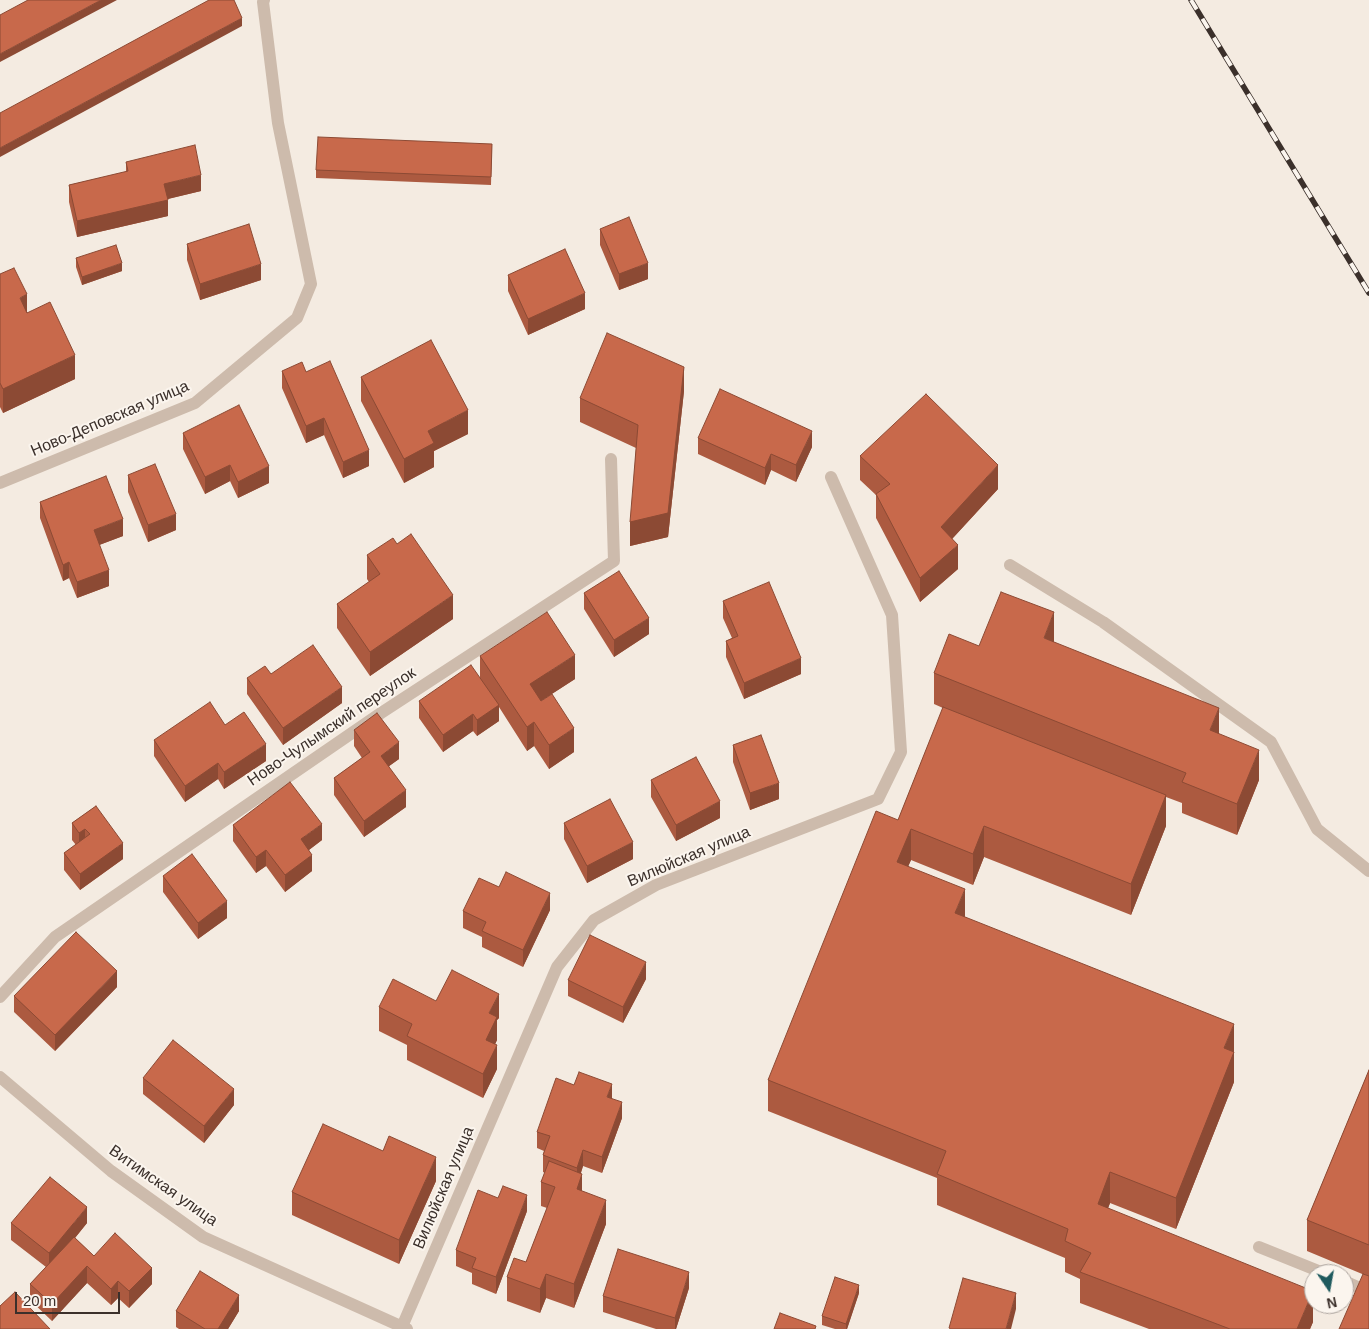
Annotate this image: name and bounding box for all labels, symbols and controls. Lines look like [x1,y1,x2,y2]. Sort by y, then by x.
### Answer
street label: Ново-Деповская улица [28,377,192,461]
street label: Ново-Чулымский переулок [244,663,420,791]
street label: Вилюйская улица [625,823,753,891]
street label: Вилюйская улица [410,1124,478,1252]
street label: Витимская улица [105,1141,221,1231]
north arrow [1304,1264,1354,1314]
scale bar [18,1282,122,1314]
text: 20 m [23,1292,56,1309]
text: N [1325,1294,1339,1312]

